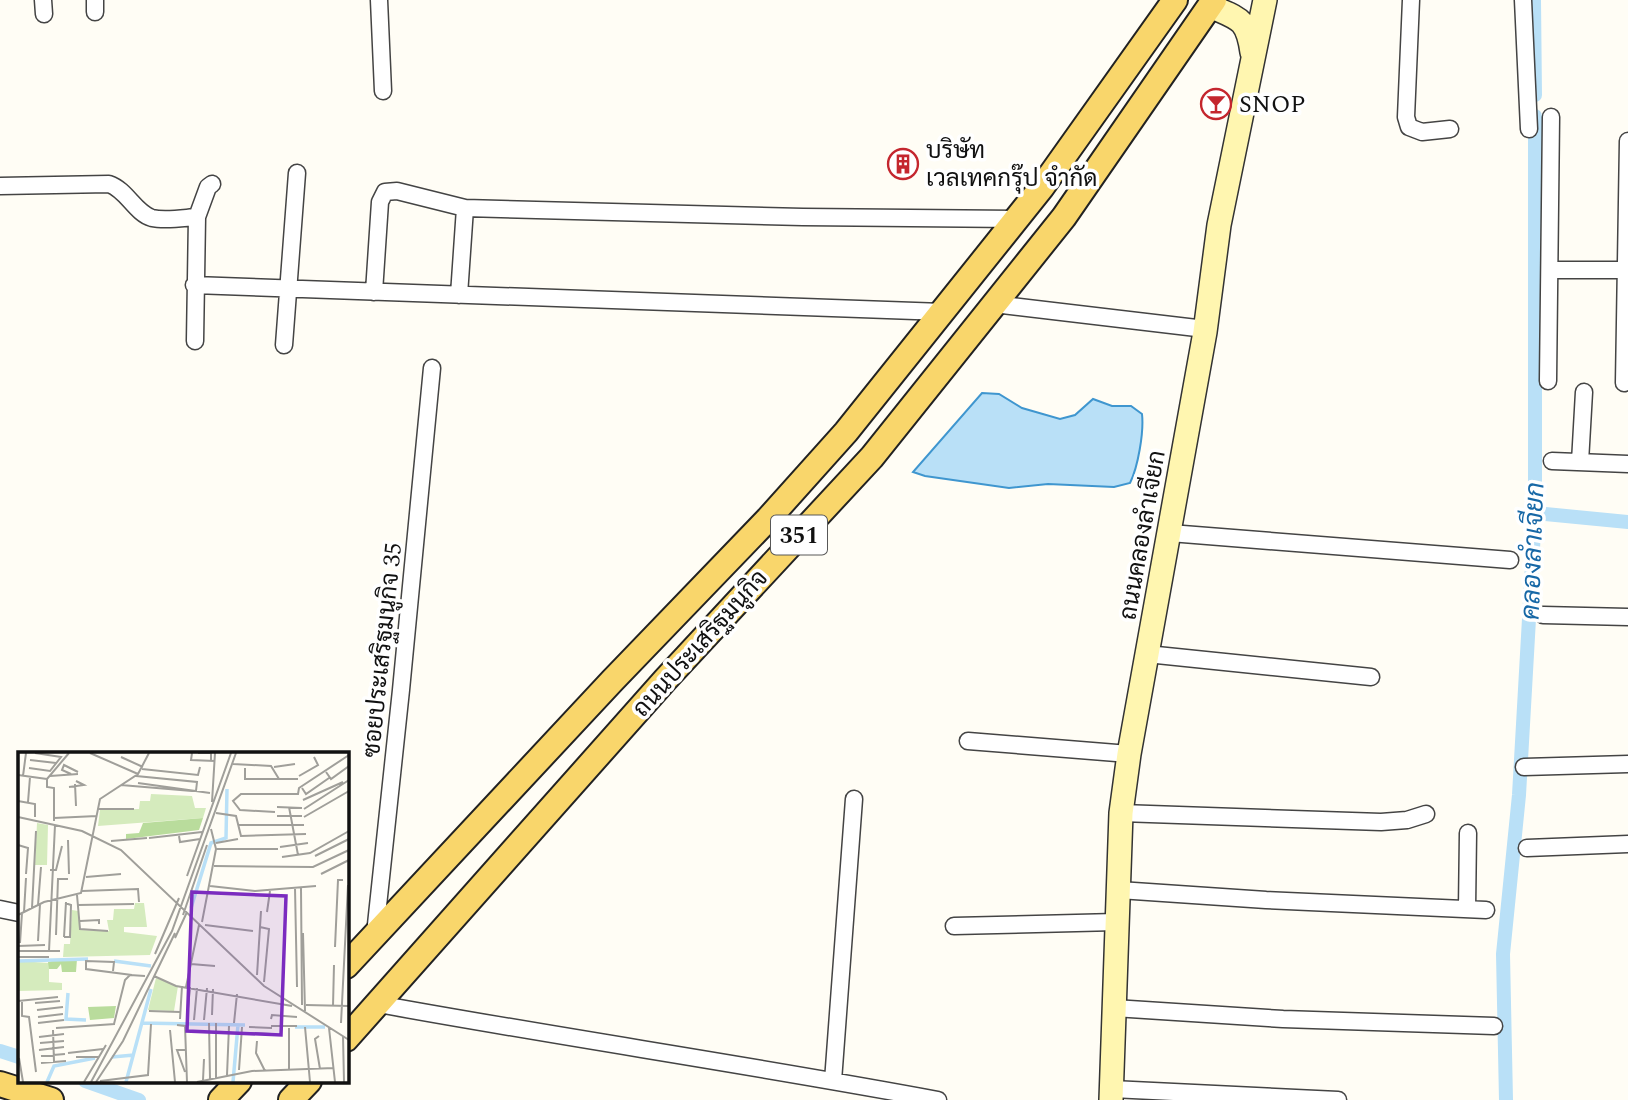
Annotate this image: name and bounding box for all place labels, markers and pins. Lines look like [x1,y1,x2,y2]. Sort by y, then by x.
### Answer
bar icon: SNOP [1199,87,1233,121]
place label: SNOP [1239,87,1306,123]
place label: บริษัท เวลเทคกรุ๊ป จำกัด [926,133,1098,197]
building icon: บริษัท เวลเทคกรุ๊ป จำกัด [886,147,920,181]

